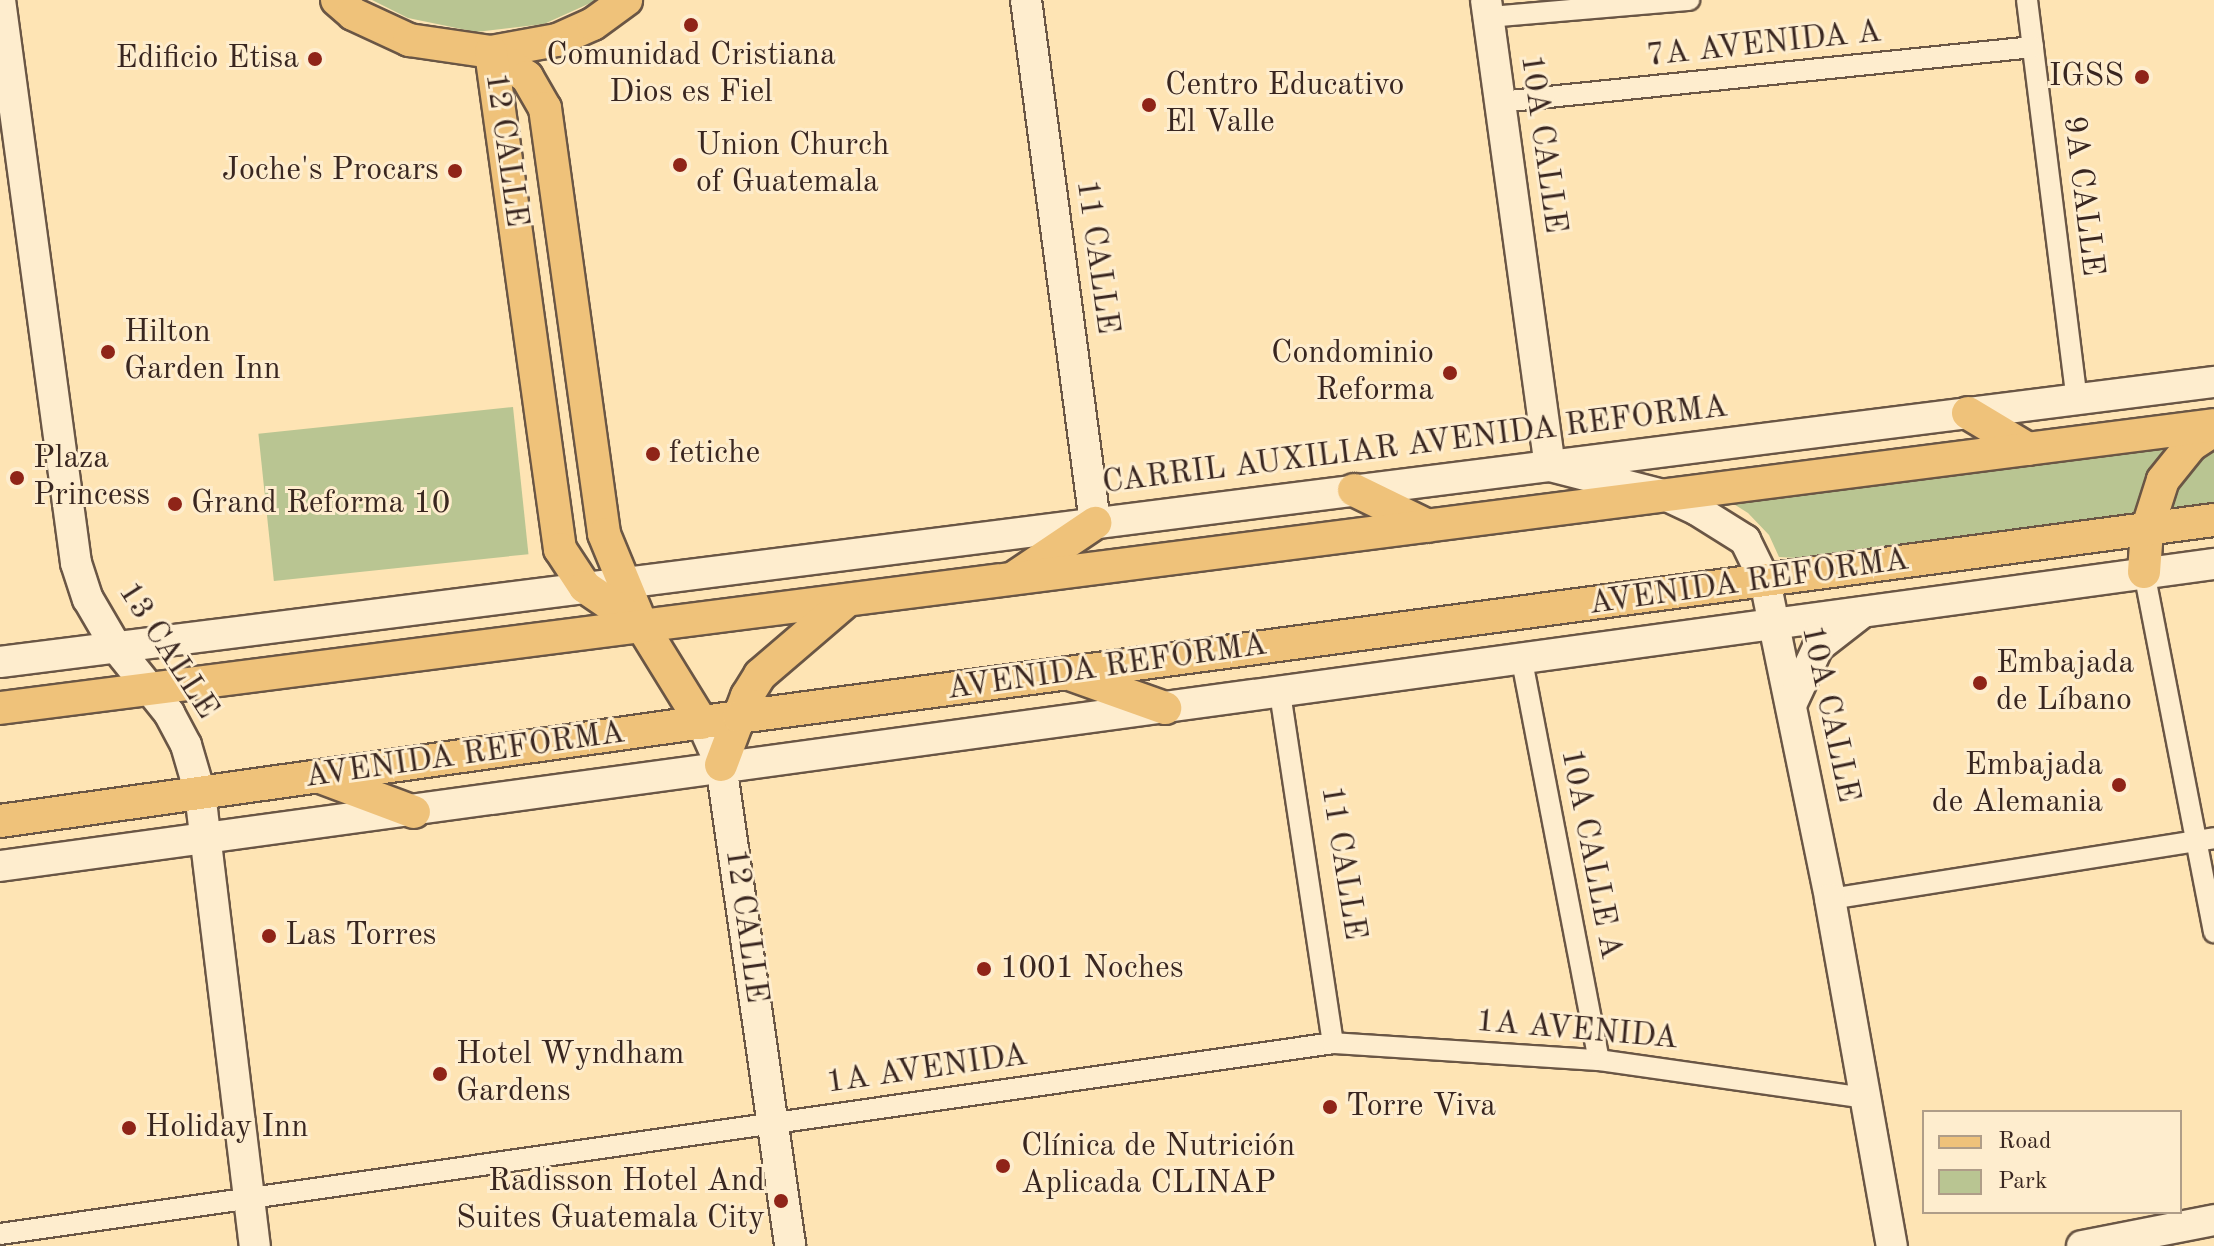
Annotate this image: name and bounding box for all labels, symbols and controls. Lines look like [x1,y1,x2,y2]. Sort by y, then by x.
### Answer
street label: 7A AVENIDA A [1645,14,1883,76]
marker: Comunidad Cristiana Dios es Fiel [682,16,700,34]
place label: Comunidad Cristiana Dios es Fiel [546,38,836,113]
place label: Edificio Etisa [116,40,299,78]
marker: Edificio Etisa [306,50,324,68]
street label: 10A CALLE [1510,52,1574,236]
place label: IGSS [2049,58,2124,96]
marker: IGSS [2131,66,2153,88]
place label: Centro Educativo El Valle [1165,68,1404,143]
street label: 12 CALLE [475,70,535,230]
marker: Centro Educativo El Valle [1140,96,1158,114]
street label: 9A CALLE [2053,114,2111,278]
place label: Union Church of Guatemala [696,128,889,203]
place label: Joche's Procars [222,152,439,190]
marker: Union Church of Guatemala [671,156,689,174]
marker: Joche's Procars [446,162,464,180]
street label: 11 CALLE [1066,177,1126,337]
place label: Hilton Garden Inn [124,315,281,390]
place label: Condominio Reforma [1271,336,1434,411]
marker: Hilton Garden Inn [99,343,117,361]
marker: Condominio Reforma [1441,364,1459,382]
street label: CARRIL AUXILIAR AVENIDA REFORMA [1100,389,1730,503]
place label: fetiche [669,435,760,473]
place label: Plaza Princess [33,441,150,516]
marker: fetiche [644,445,662,463]
marker: Plaza Princess [8,469,26,487]
place label: Grand Reforma 10 [191,485,450,523]
marker: Grand Reforma 10 [166,495,184,513]
street label: AVENIDA REFORMA [1587,542,1911,624]
street label: 13 CALLE [109,575,225,727]
street label: 10A CALLE [1792,622,1866,806]
street label: AVENIDA REFORMA [945,627,1269,709]
place label: Embajada de Líbano [1996,646,2134,721]
marker: Embajada de Líbano [1971,674,1989,692]
street label: AVENIDA REFORMA [303,715,627,797]
street label: 10A CALLE A [1551,746,1629,962]
place label: Embajada de Alemania [1932,748,2103,823]
marker: Embajada de Alemania [2110,776,2128,794]
street label: 11 CALLE [1311,783,1373,943]
street label: 12 CALLE [715,846,775,1006]
place label: Las Torres [285,917,436,955]
marker: Las Torres [260,927,278,945]
place label: 1001 Noches [1000,950,1184,988]
marker: 1001 Noches [975,960,993,978]
street label: 1A AVENIDA [1474,1003,1680,1059]
place label: Hotel Wyndham Gardens [456,1037,684,1112]
street label: 1A AVENIDA [824,1037,1030,1103]
marker: Hotel Wyndham Gardens [431,1065,449,1083]
place label: Torre Viva [1346,1088,1496,1126]
marker: Torre Viva [1321,1098,1339,1116]
place label: Holiday Inn [145,1109,308,1147]
legend [1922,1110,2182,1214]
marker: Holiday Inn [120,1119,138,1137]
place label: Clínica de Nutrición Aplicada CLINAP [1021,1129,1295,1204]
text: Road [1998,1130,2051,1154]
marker: Clínica de Nutrición Aplicada CLINAP [992,1155,1014,1177]
place label: Radisson Hotel And Suites Guatemala City [456,1164,765,1239]
text: Park [1998,1170,2047,1194]
marker: Radisson Hotel And Suites Guatemala City [772,1192,790,1210]

